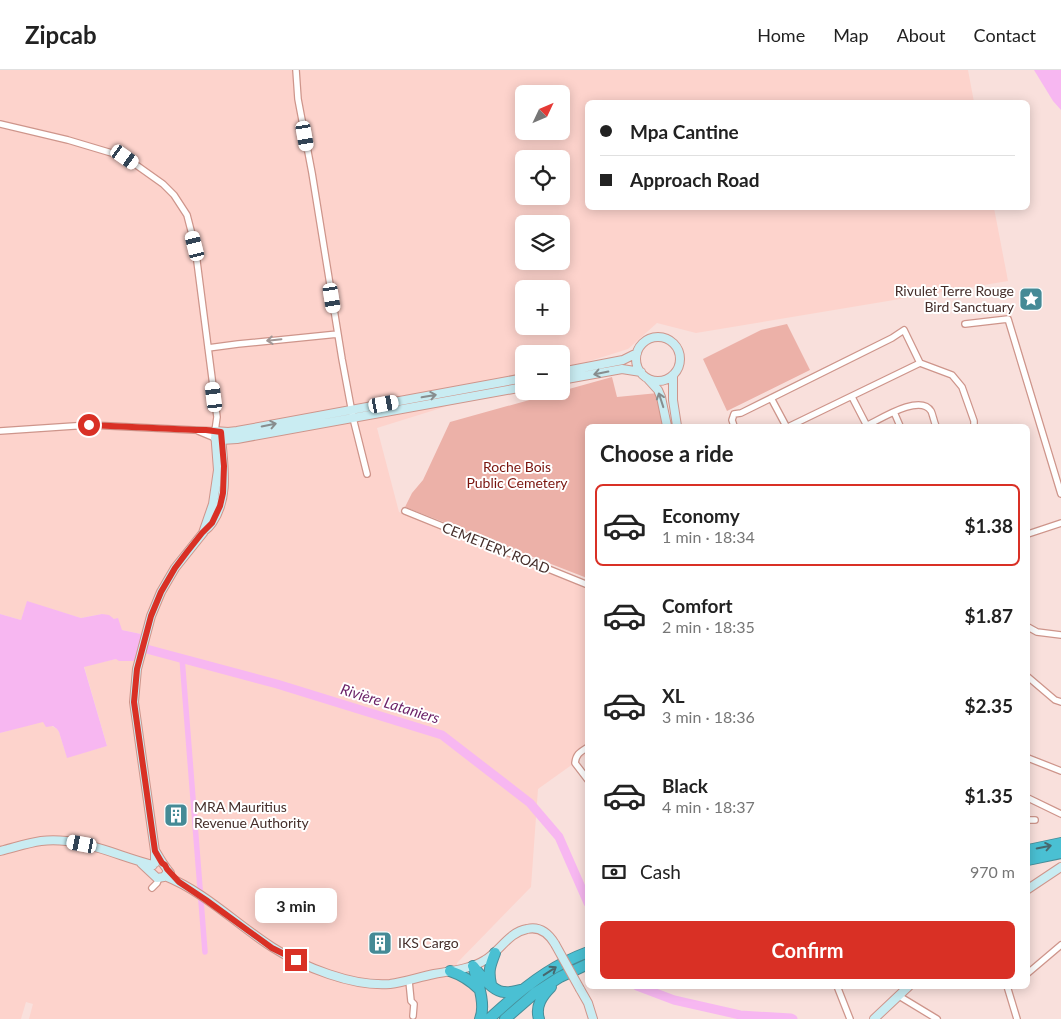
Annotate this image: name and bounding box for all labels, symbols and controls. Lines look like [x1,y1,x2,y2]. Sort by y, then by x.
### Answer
text: Zipcab [25,20,97,49]
text: Home [757,24,805,46]
text: Map [833,24,869,46]
text: About [897,24,946,46]
text: Contact [974,24,1036,46]
north arrow [515,85,570,140]
map controls [515,85,570,400]
car [295,120,314,152]
text: Mpa Cantine [630,120,739,143]
car [108,142,141,172]
button: locate [515,150,570,205]
text: Approach Road [630,168,760,191]
button: layers [515,215,570,270]
car [184,230,205,262]
button: + [515,280,570,335]
car [322,282,341,314]
place label: Rivulet Terre Rouge Bird Sanctuary [895,282,1015,315]
place icon: Rivulet Terre Rouge Bird Sanctuary [1018,286,1044,312]
one-way arrow [266,335,282,345]
button: − [515,345,570,400]
one-way arrow [594,369,610,378]
car [204,381,223,413]
one-way arrow [420,390,436,400]
one-way arrow [656,392,666,408]
car [367,394,400,414]
route start [78,414,100,436]
one-way arrow [261,420,277,430]
text: Choose a ride [600,440,734,467]
park label: Roche Bois Public Cemetery [466,458,568,491]
icon: car [602,503,647,548]
text: Economy [662,504,740,527]
text: $1.38 [964,514,1013,537]
street label: CEMETERY ROAD [440,518,553,577]
text: 1 min · 18:34 [662,527,755,546]
icon: car [602,593,647,638]
text: Comfort [662,594,733,617]
text: $1.87 [964,604,1013,627]
text: 2 min · 18:35 [662,617,755,636]
water label: Rivière Lataniers [339,679,442,727]
icon: car [602,683,647,728]
text: XL [662,684,685,707]
text: $2.35 [964,694,1013,717]
text: 3 min · 18:36 [662,707,755,726]
icon: car [602,773,647,818]
text: Black [662,774,708,797]
text: $1.35 [964,784,1013,807]
text: 4 min · 18:37 [662,797,755,816]
place label: MRA Mauritius Revenue Authority [194,798,309,831]
building icon: MRA Mauritius Revenue Authority [163,802,189,828]
car [65,834,98,854]
one-way arrow [1036,841,1052,851]
icon: cash [600,858,628,886]
text: Cash [640,860,681,883]
text: 970 m [970,862,1015,881]
callout: 3 min [255,888,337,922]
text: 3 min [276,896,316,915]
button: Confirm [600,921,1015,979]
building icon: IKS Cargo [367,930,393,956]
place label: IKS Cargo [398,934,459,951]
route end [285,949,307,971]
one-way arrow [543,966,557,976]

